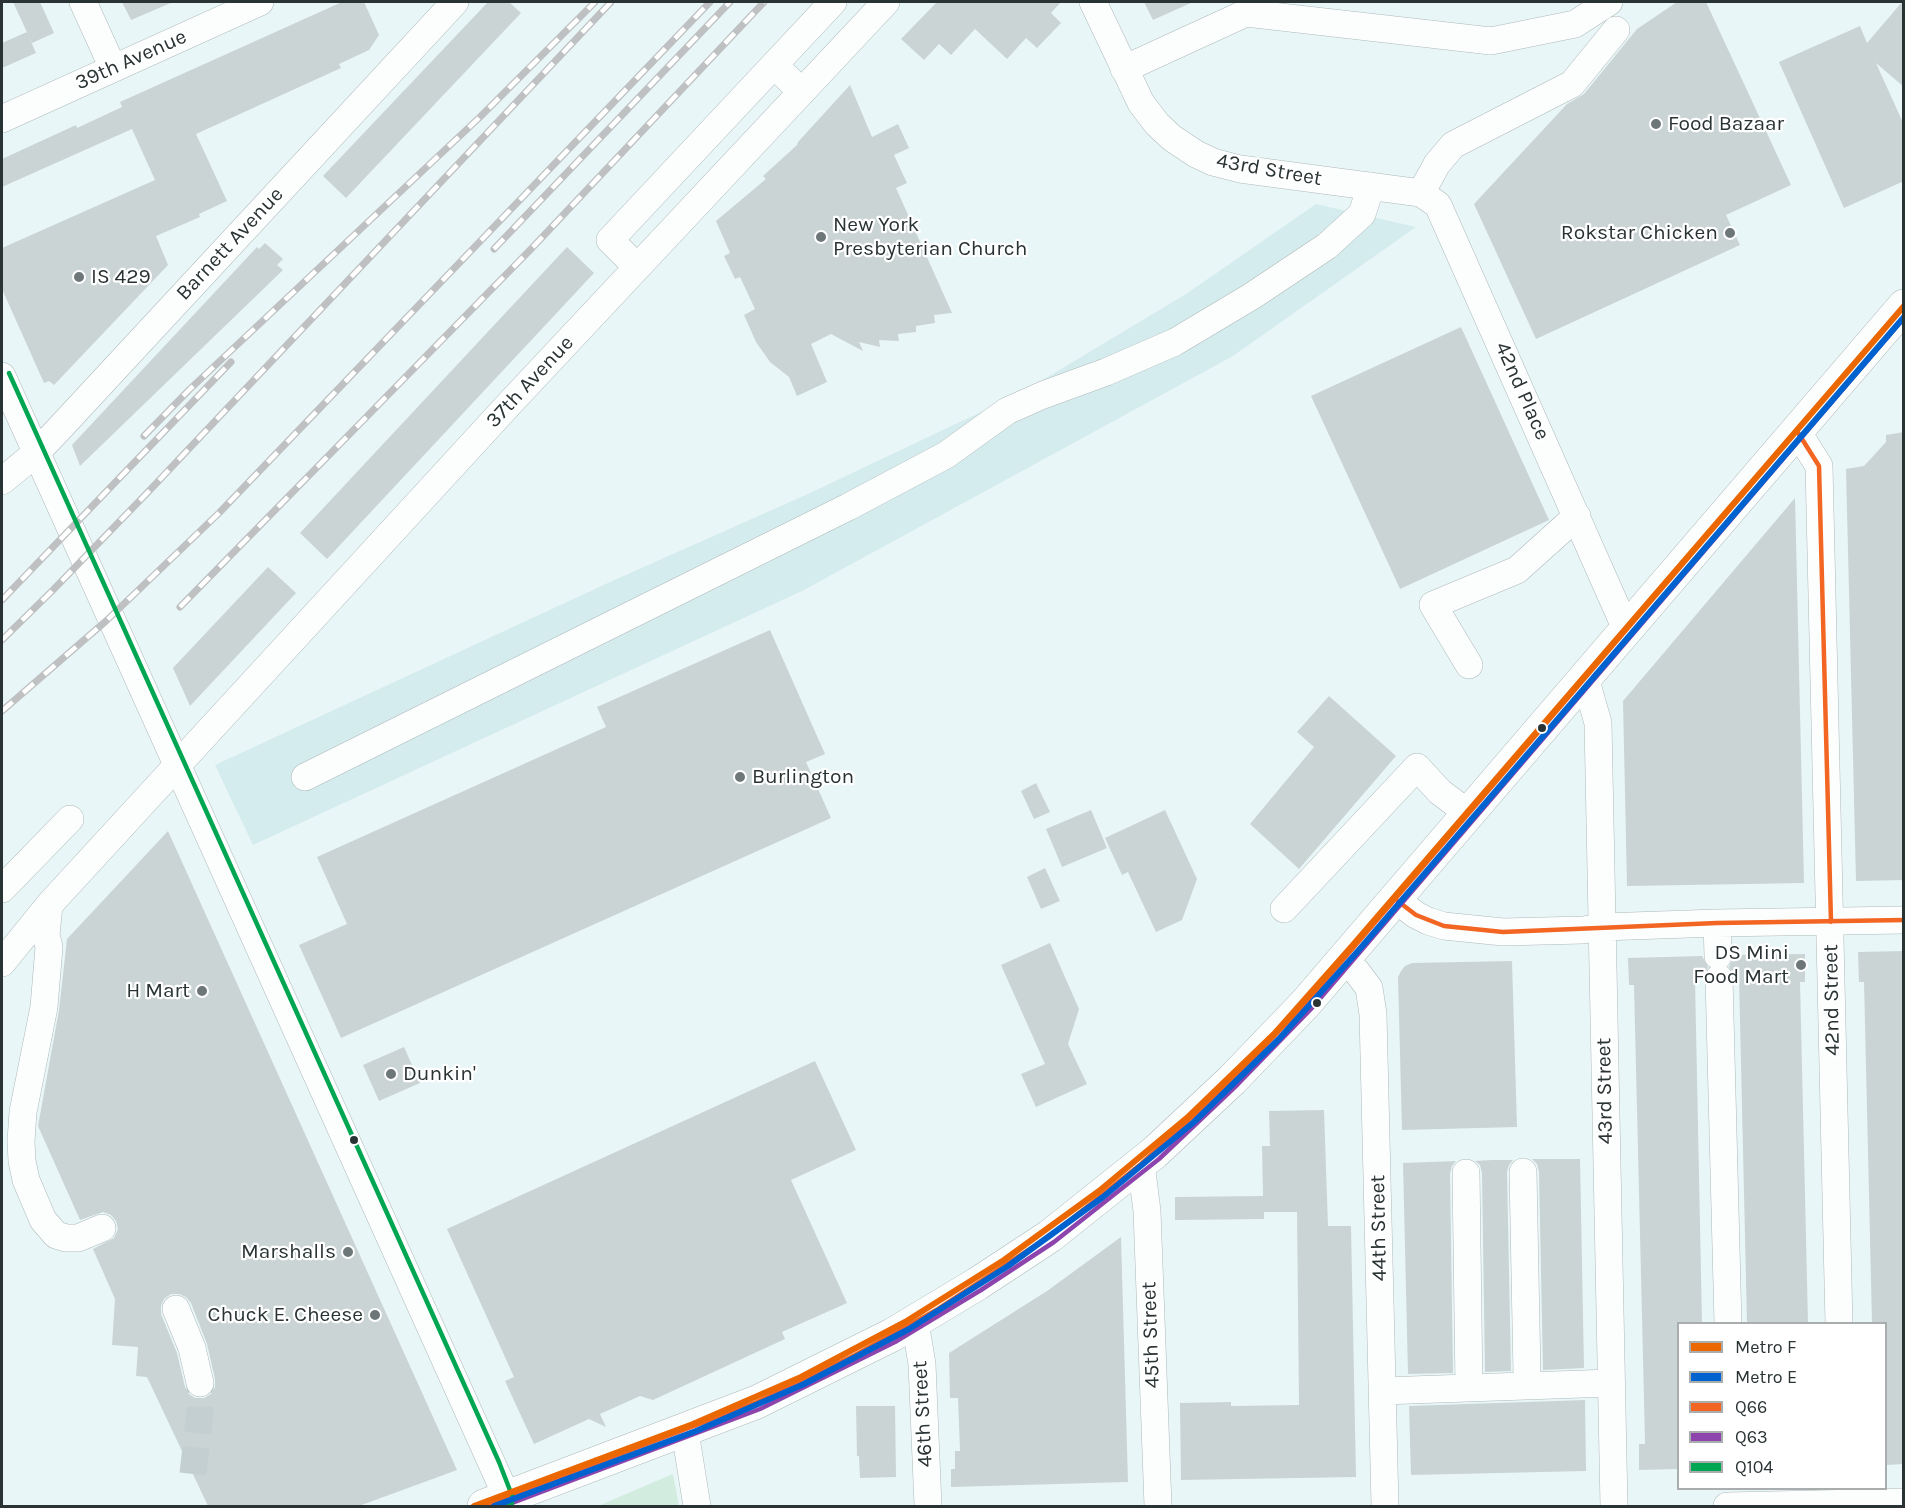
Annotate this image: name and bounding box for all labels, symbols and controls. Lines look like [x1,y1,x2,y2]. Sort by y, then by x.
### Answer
street label: 39th Avenue [71,24,191,96]
place label: Food Bazaar [1668,111,1784,137]
marker: Food Bazaar [1649,117,1663,131]
street label: 43rd Street [1214,148,1324,192]
street label: Barnett Avenue [171,182,289,306]
place label: New York Presbyterian Church [833,212,1027,262]
place label: Rokstar Chicken [1561,220,1718,246]
marker: Rokstar Chicken [1723,226,1737,240]
marker: New York Presbyterian Church [814,230,828,244]
place label: IS 429 [91,264,151,290]
marker: IS 429 [72,270,86,284]
street label: 37th Avenue [481,331,579,433]
street label: 42nd Place [1489,338,1555,444]
unlabelled marker [1536,722,1548,734]
place label: Burlington [752,764,854,790]
marker: Burlington [733,770,747,784]
place label: DS Mini Food Mart [1693,940,1789,990]
street label: 42nd Street [1818,944,1846,1056]
marker: DS Mini Food Mart [1794,958,1808,972]
place label: H Mart [126,978,190,1004]
marker: H Mart [195,984,209,998]
unlabelled marker [1311,997,1323,1009]
street label: 43rd Street [1591,1037,1619,1145]
place label: Dunkin' [403,1061,476,1087]
marker: Dunkin' [384,1067,398,1081]
unlabelled marker [348,1134,360,1146]
street label: 44th Street [1365,1174,1393,1282]
place label: Marshalls [241,1239,336,1265]
marker: Marshalls [341,1245,355,1259]
street label: 45th Street [1137,1281,1165,1389]
place label: Chuck E. Cheese [208,1302,363,1328]
marker: Chuck E. Cheese [368,1308,382,1322]
legend [1677,1322,1887,1490]
text: Metro F [1735,1336,1796,1358]
street label: 46th Street [908,1360,938,1468]
text: Metro E [1735,1366,1797,1388]
text: Q66 [1735,1396,1767,1418]
text: Q63 [1735,1426,1768,1448]
text: Q104 [1735,1456,1773,1478]

